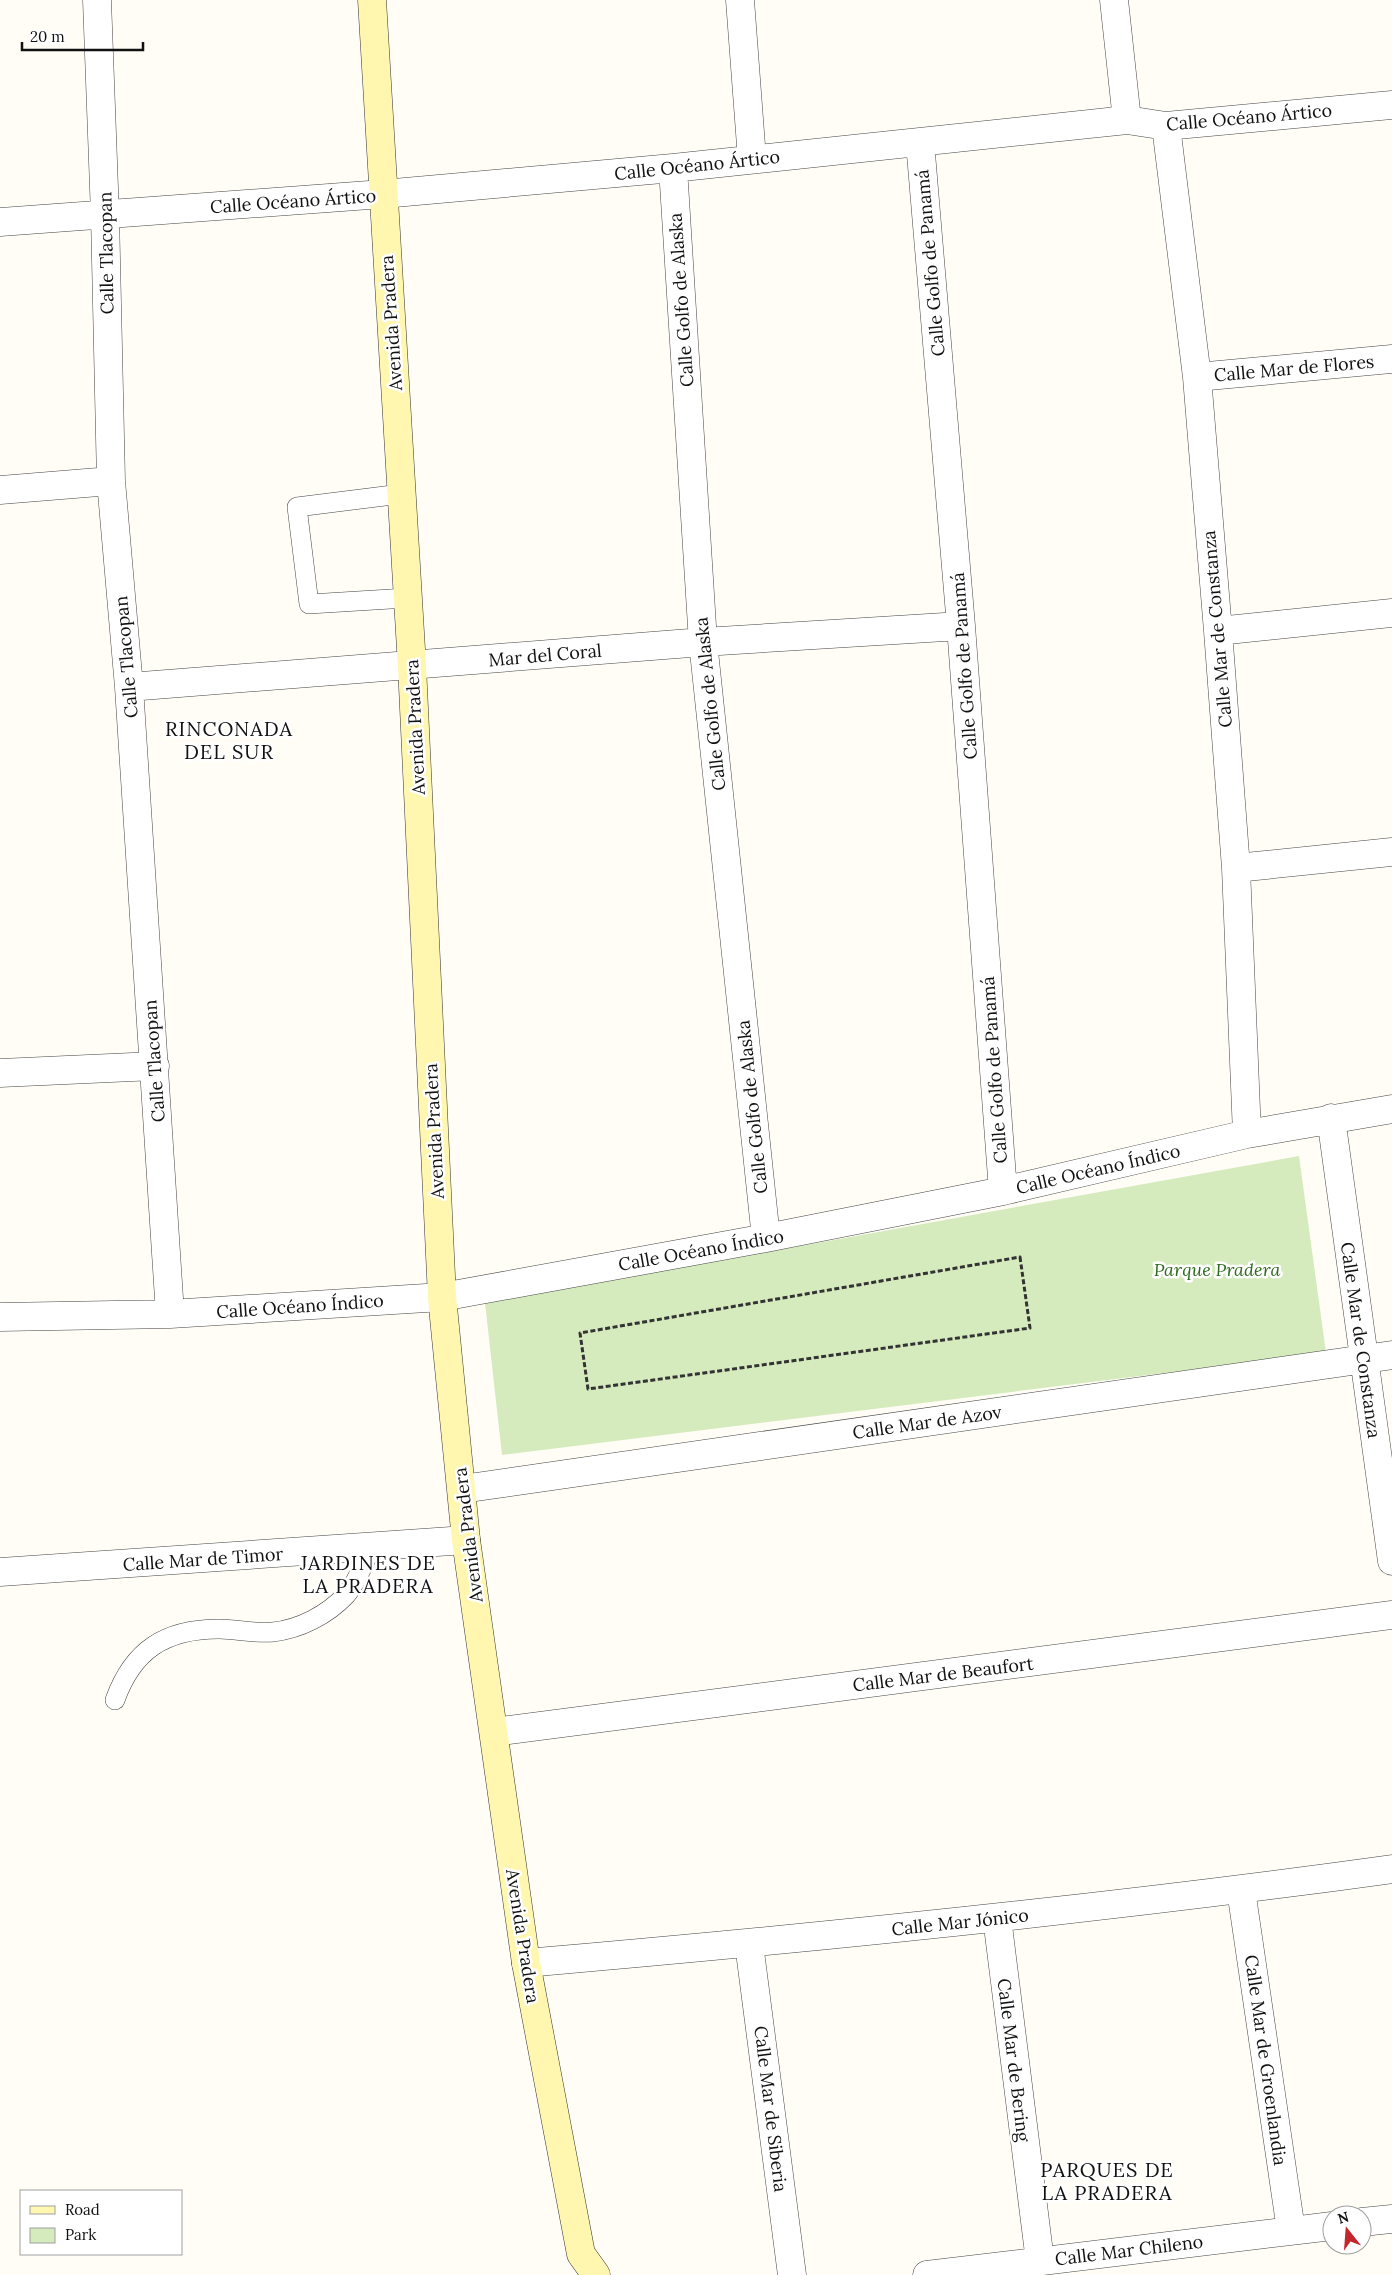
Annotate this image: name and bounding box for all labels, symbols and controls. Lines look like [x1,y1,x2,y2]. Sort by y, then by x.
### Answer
scale bar [22,20,144,52]
text: 20 m [30,27,65,46]
street label: Calle Océano Ártico [1165,98,1333,136]
street label: Calle Océano Ártico [613,145,781,185]
street label: Calle Golfo de Panamá [910,169,950,357]
street label: Calle Océano Ártico [209,184,377,218]
street label: Calle Tlacopan [93,191,119,315]
street label: Calle Golfo de Alaska [663,212,699,388]
street label: Avenida Pradera [375,254,407,393]
street label: Calle Mar de Flores [1213,350,1375,386]
street label: Calle Mar de Constanza [1197,529,1237,729]
street label: Calle Golfo de Panamá [946,572,982,760]
street label: Calle Tlacopan [109,595,143,719]
street label: Calle Golfo de Alaska [689,616,731,792]
street label: Mar del Coral [487,639,603,671]
street label: Avenida Pradera [400,659,430,796]
district label: RINCONADA DEL SUR [165,716,293,764]
street label: Calle Golfo de Panamá [976,976,1012,1164]
street label: Calle Tlacopan [138,999,170,1123]
street label: Calle Golfo de Alaska [731,1019,773,1195]
street label: Avenida Pradera [419,1063,449,1200]
street label: Calle Océano Índico [1014,1139,1182,1199]
street label: Calle Océano Índico [616,1224,786,1276]
street label: Calle Mar de Constanza [1336,1240,1386,1440]
park label: Parque Pradera [1154,1258,1280,1281]
street label: Calle Océano Índico [216,1289,384,1323]
street label: Calle Mar de Azov [851,1400,1004,1444]
street label: Avenida Pradera [448,1466,488,1605]
street label: Calle Mar de Timor [122,1542,284,1576]
district label: JARDINES DE LA PRADERA [299,1550,436,1598]
street label: Calle Mar de Beaufort [851,1651,1035,1697]
street label: Avenida Pradera [501,1866,545,2005]
street label: Calle Mar Jónico [890,1903,1030,1941]
street label: Calle Mar de Groenlandia [1240,1953,1292,2167]
street label: Calle Mar de Bering [993,1977,1036,2144]
street label: Calle Mar de Siberia [749,2025,793,2193]
district label: PARQUES DE LA PRADERA [1040,2157,1174,2205]
legend [20,2190,182,2255]
text: Road [65,2200,100,2219]
north arrow [1322,2205,1372,2255]
text: N [1335,2207,1351,2228]
text: Park [65,2225,96,2244]
street label: Calle Mar Chileno [1054,2230,1204,2270]

